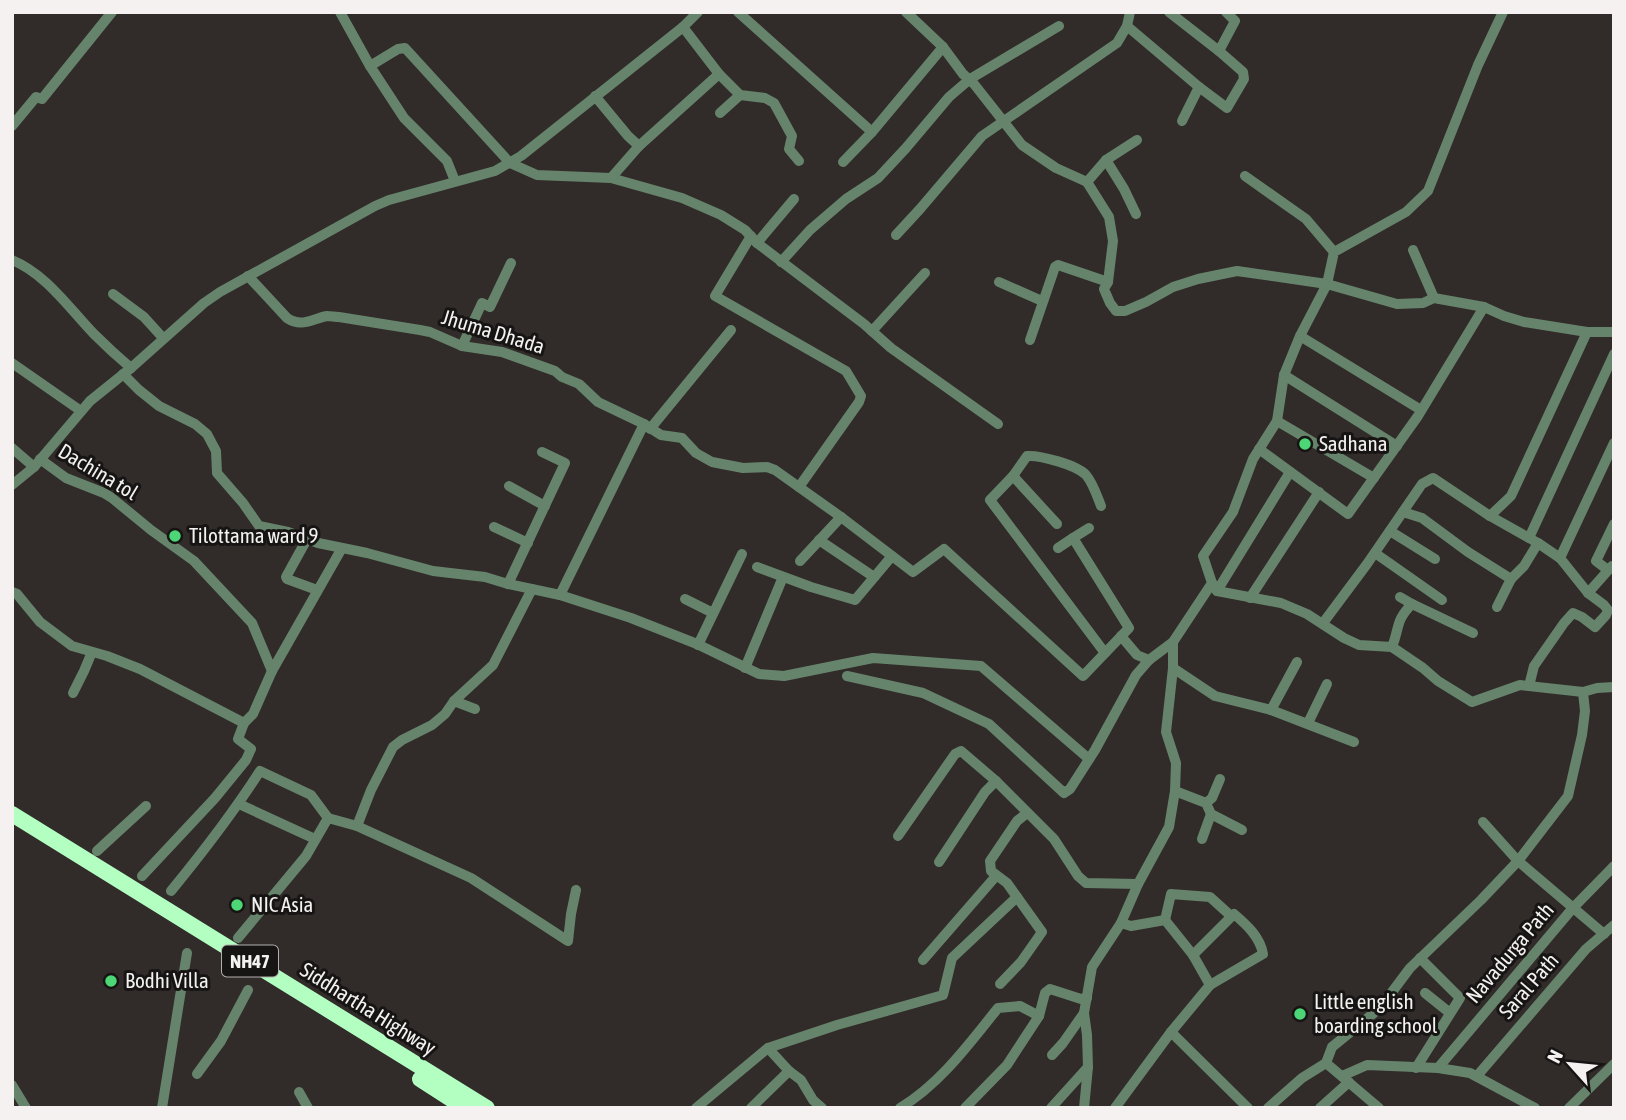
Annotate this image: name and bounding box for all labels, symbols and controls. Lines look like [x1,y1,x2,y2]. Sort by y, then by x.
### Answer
street label: Jhuma Dhada [439,304,548,358]
place label: Sadhana [1319,431,1387,455]
marker: Sadhana [1297,436,1313,452]
street label: Dachina tol [54,438,143,504]
place label: Tilottama ward 9 [189,523,318,547]
marker: Tilottama ward 9 [167,528,183,544]
place label: NIC Asia [251,892,313,916]
marker: NIC Asia [229,897,245,913]
street label: Navadurga Path [1460,897,1558,1007]
road number: NH47 [222,945,278,976]
street label: Saral Path [1493,948,1563,1023]
street label: Siddhartha Highway [296,957,441,1060]
place label: Bodhi Villa [125,968,209,992]
marker: Bodhi Villa [103,973,119,989]
place label: Little english boarding school [1314,989,1438,1037]
marker: Little english boarding school [1292,1006,1308,1022]
north arrow [1535,1029,1605,1099]
text: N [1543,1046,1567,1066]

